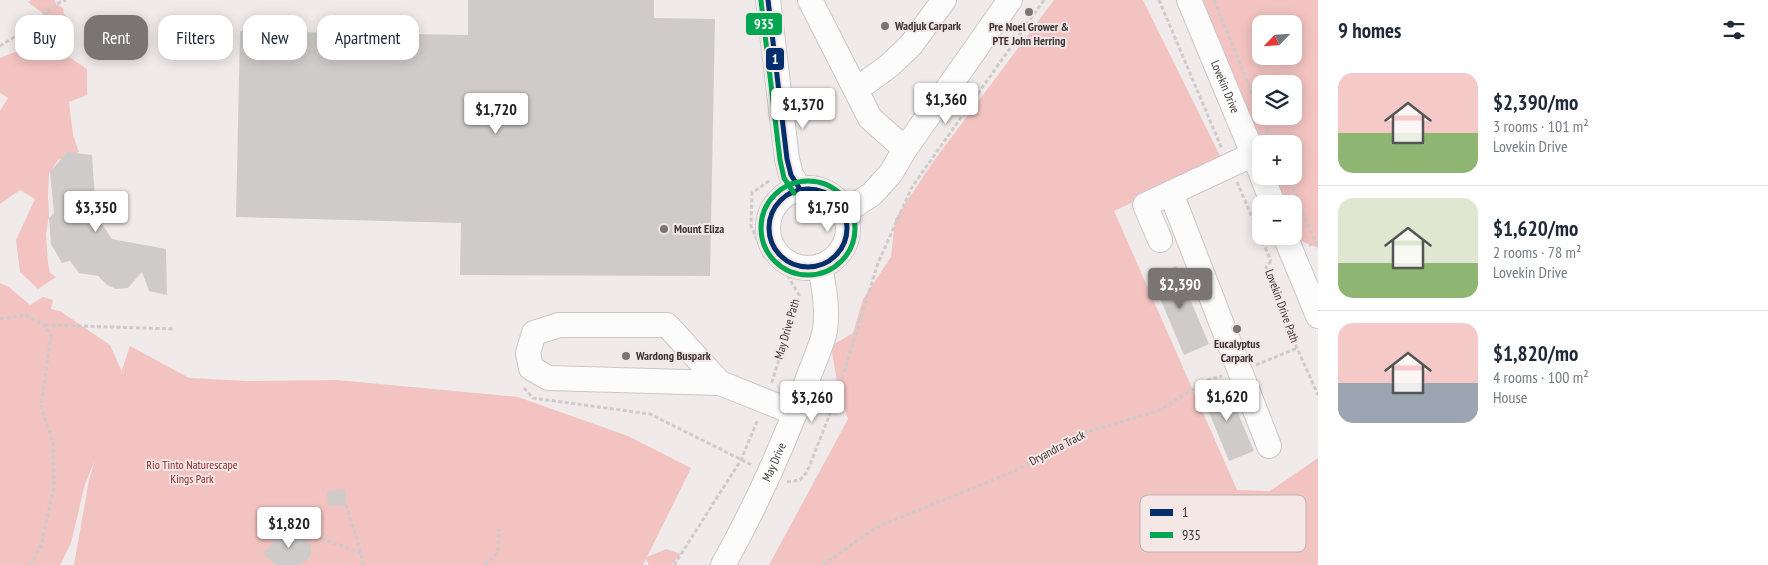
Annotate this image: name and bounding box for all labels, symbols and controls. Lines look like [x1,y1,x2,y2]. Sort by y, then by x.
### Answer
marker: Pre Noel Grower & PTE John Herring [1023,6,1035,18]
line badge: 935 [745,12,783,36]
chip: Buy [15,15,74,60]
chip: Rent [84,15,148,60]
chip: Filters [158,15,233,60]
chip: New [243,15,307,60]
chip: Apartment [317,15,419,60]
text: 935 [754,15,774,33]
north arrow [1252,15,1302,65]
map controls [1252,15,1302,245]
icon: filters [1720,16,1748,44]
text: 9 homes [1338,17,1401,44]
place label: Wadjuk Carpark [894,18,961,33]
place label: Pre Noel Grower & PTE John Herring [989,19,1069,48]
marker: Wadjuk Carpark [879,20,891,32]
line badge: 1 [765,47,785,71]
text: 1 [772,50,778,68]
street label: Lovekin Drive [1208,58,1243,115]
button: layers [1252,75,1302,125]
pin: $1,360 [905,82,987,125]
pin: $1,370 [762,88,844,130]
text: $1,360 [925,89,967,109]
text: $2,390/mo [1493,89,1578,116]
pin: $1,720 [455,92,537,135]
icon: home [1378,93,1438,153]
text: $1,370 [782,94,824,114]
text: $1,720 [475,99,517,119]
text: 3 rooms · 101 m² [1493,116,1589,136]
button: + [1252,135,1302,185]
text: Lovekin Drive [1493,136,1568,156]
pin: $3,350 [55,190,137,233]
pin: $1,750 [787,190,869,233]
button: − [1252,195,1302,245]
text: $3,350 [75,197,117,217]
text: $1,750 [807,197,849,217]
text: $1,620/mo [1493,215,1578,242]
icon: home [1378,218,1438,278]
place label: Mount Eliza [674,221,724,236]
marker: Mount Eliza [658,223,670,235]
text: 2 rooms · 78 m² [1493,242,1581,262]
text: Lovekin Drive [1493,262,1568,282]
street label: Lovekin Drive Path [1262,267,1303,345]
pin: $2,390 [1139,268,1221,310]
text: $2,390 [1159,274,1201,294]
street label: May Drive Path [771,297,802,361]
marker: Eucalyptus Carpark [1231,323,1243,335]
place label: Eucalyptus Carpark [1214,336,1260,365]
text: $1,820/mo [1493,340,1578,367]
icon: home [1378,343,1438,403]
place label: Wardong Buspark [635,348,711,363]
marker: Wardong Buspark [620,350,632,362]
text: 4 rooms · 100 m² [1493,367,1589,387]
pin: $3,260 [771,380,853,423]
pin: $1,620 [1186,380,1268,422]
text: $1,620 [1206,386,1248,406]
text: $3,260 [791,387,833,407]
text: House [1493,387,1527,407]
street label: Dryandra Track [1026,426,1088,469]
street label: May Drive [759,440,789,484]
park label: Rio Tinto Naturescape Kings Park [146,457,238,486]
legend [1140,495,1306,552]
text: 1 [1182,503,1188,521]
pin: $1,820 [248,506,330,549]
text: $1,820 [268,513,310,533]
text: 935 [1182,526,1201,544]

